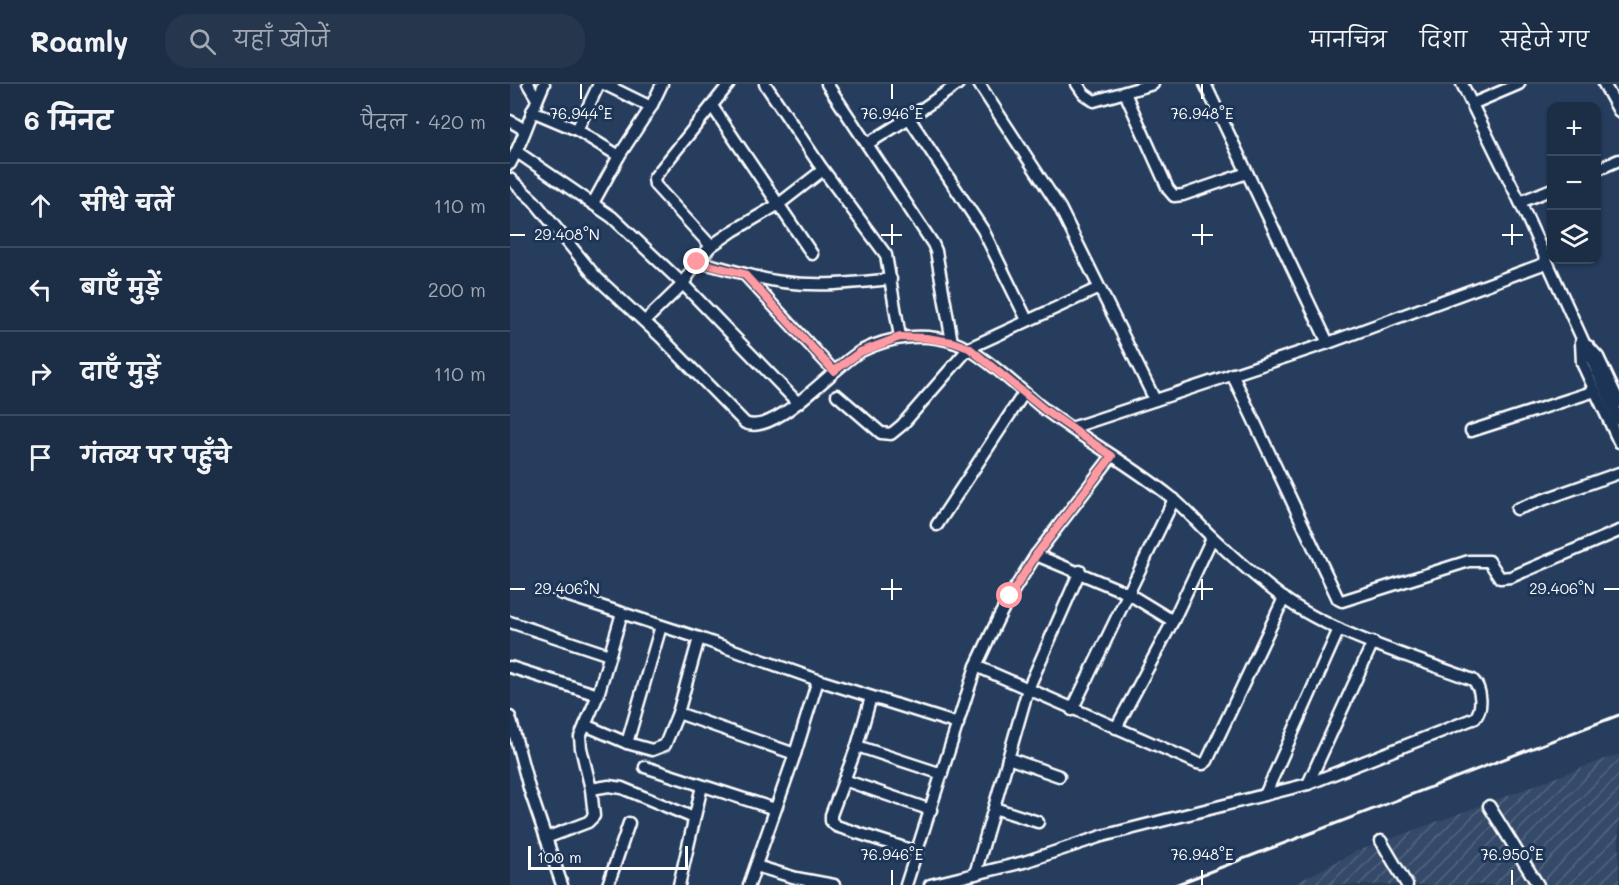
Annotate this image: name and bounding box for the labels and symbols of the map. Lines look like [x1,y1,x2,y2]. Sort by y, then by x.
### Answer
text: 76.944°E [550,103,613,123]
text: 76.946°E [861,103,924,123]
text: 76.948°E [1171,103,1234,123]
text: 29.408°N [534,224,600,244]
route end [683,248,709,274]
text: 29.406°N [534,578,600,598]
text: 29.406°N [1529,578,1595,598]
route start [996,582,1022,608]
scale bar [528,843,688,870]
text: 76.946°E [861,844,924,864]
text: 76.948°E [1171,844,1234,864]
text: 76.950°E [1480,844,1544,864]

